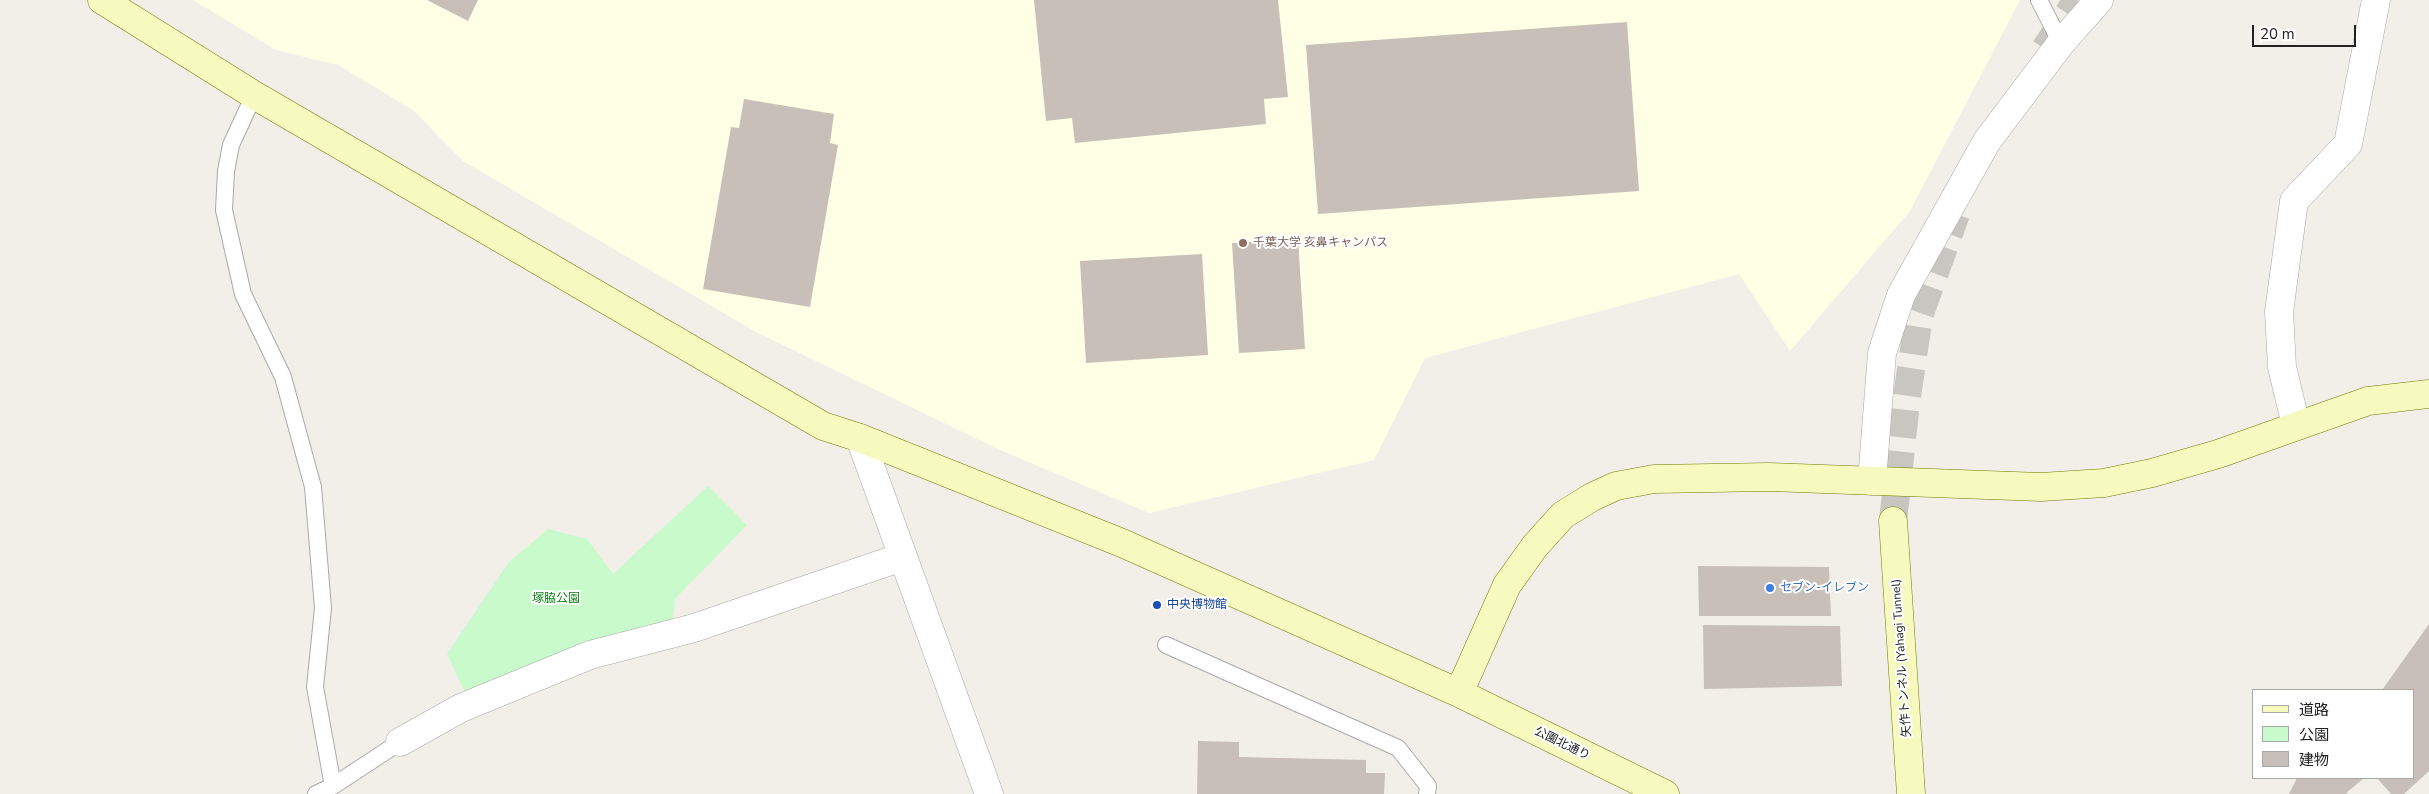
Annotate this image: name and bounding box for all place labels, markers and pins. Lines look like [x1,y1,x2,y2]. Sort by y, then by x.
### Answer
place label: 千葉大学 亥鼻キャンパス [1253,236,1388,250]
marker: 千葉大学 亥鼻キャンパス [1237,237,1249,249]
place label: セブン-イレブン [1780,581,1869,595]
marker: セブン-イレブン [1764,582,1776,594]
place label: 中央博物館 [1167,598,1227,612]
marker: 中央博物館 [1151,599,1163,611]

